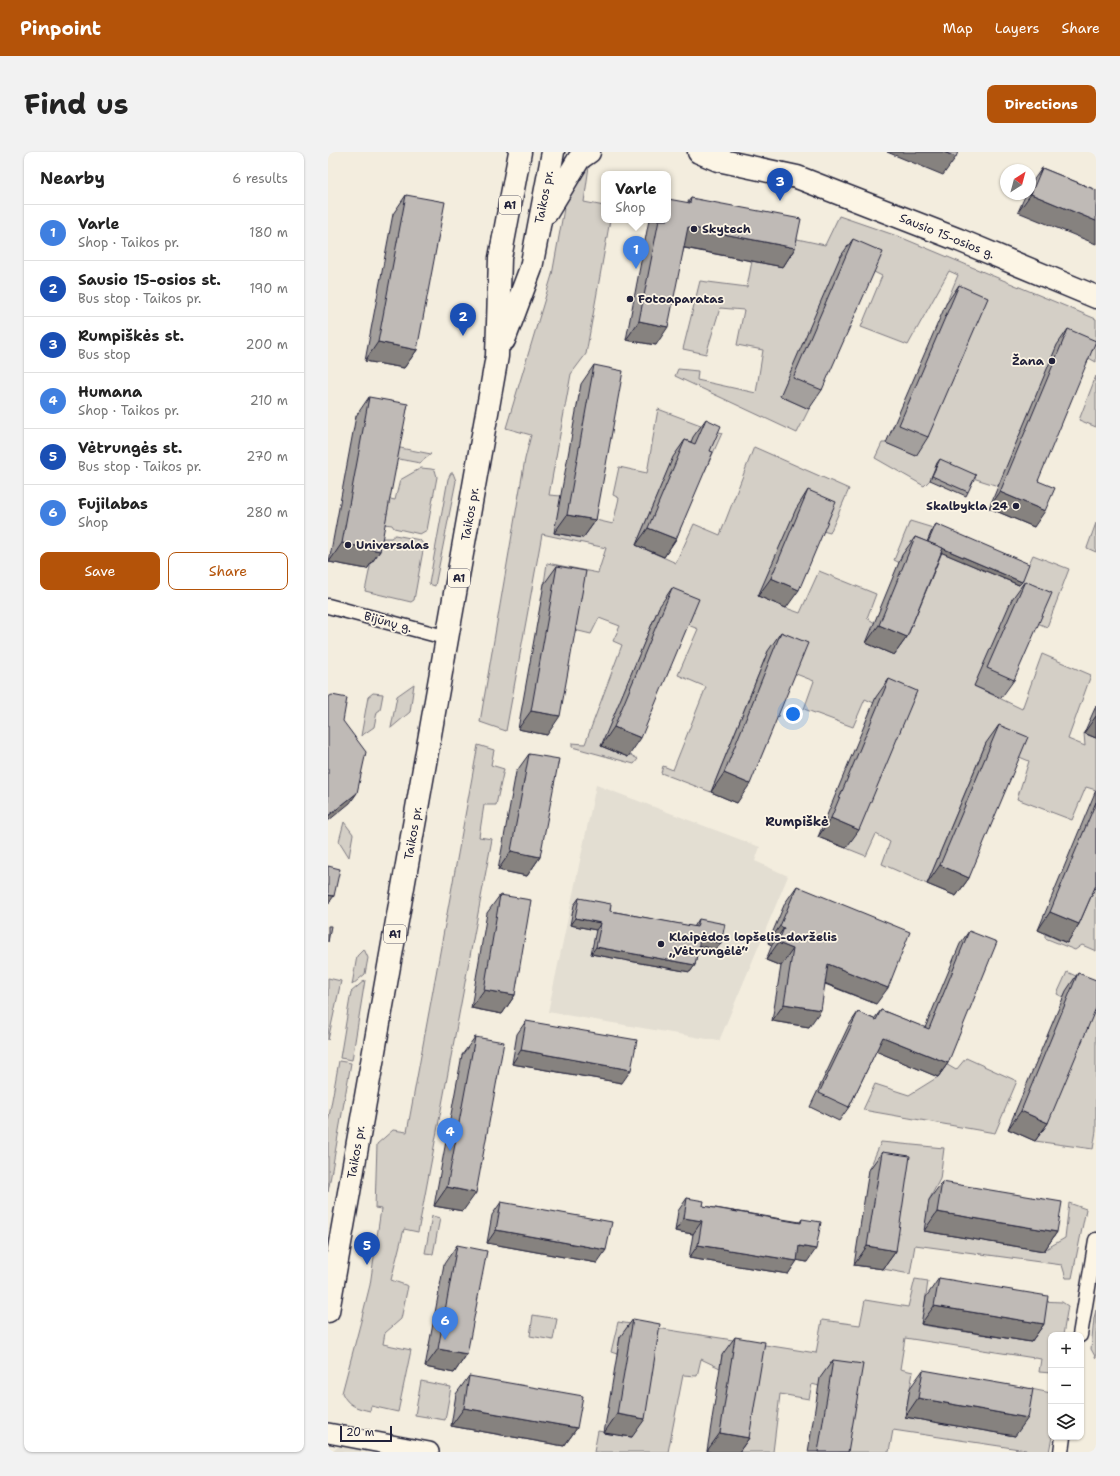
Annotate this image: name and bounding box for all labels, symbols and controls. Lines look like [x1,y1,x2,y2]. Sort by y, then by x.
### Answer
text: Pinpoint [20,16,101,41]
text: Map [943,19,973,37]
text: Layers [995,19,1039,37]
text: Share [1061,19,1100,37]
text: Find us [24,85,129,123]
button: Directions [987,85,1096,123]
north arrow [1000,164,1036,200]
text: Nearby [40,167,105,189]
pin: 3 [767,168,793,201]
street label: Taikos pr. [531,169,557,225]
text: 6 results [232,170,288,187]
popup [601,171,671,223]
text: Varle [615,179,657,199]
road number: A1 [499,196,521,214]
text: Shop [615,199,646,216]
street label: Sausio 15-osios g. [897,210,997,262]
text: Varle [78,214,119,234]
place label: Skytech [702,221,751,237]
text: 1 [50,224,56,241]
text: 180 m [249,224,288,241]
marker: Skytech [689,224,699,234]
text: Shop · Taikos pr. [78,234,179,251]
pin: 1 [623,236,649,269]
text: Sausio 15-osios st. [78,270,221,290]
text: 2 [48,280,58,297]
text: 190 m [249,280,288,297]
text: Bus stop · Taikos pr. [78,290,201,307]
place label: Fotoaparatas [638,291,724,307]
marker: Fotoaparatas [625,294,635,304]
pin: 2 [450,303,476,336]
text: Rumpiškės st. [78,326,184,346]
text: 3 [48,336,58,353]
text: 200 m [246,336,288,353]
text: Bus stop [78,346,130,363]
place label: Žana [1012,353,1045,369]
marker: Žana [1047,356,1057,366]
text: Humana [78,382,142,402]
text: 4 [48,392,58,409]
text: 210 m [250,392,288,409]
text: Shop · Taikos pr. [78,402,179,419]
text: Vėtrungės st. [78,438,182,458]
text: 5 [49,448,57,465]
text: 270 m [246,448,288,465]
text: Bus stop · Taikos pr. [78,458,201,475]
street label: Taikos pr. [457,486,483,542]
text: Fujilabas [78,494,148,514]
place label: Skalbykla 24 [926,498,1009,514]
marker: Skalbykla 24 [1011,501,1021,511]
text: 6 [48,504,58,521]
text: 280 m [246,504,288,521]
text: Shop [78,514,108,531]
place label: Universalas [356,537,429,553]
marker: Universalas [343,540,353,550]
button: Save [40,552,160,590]
button: Share [168,552,288,590]
road number: A1 [448,569,470,587]
street label: Bijūnų g. [362,608,414,636]
your location [783,704,803,724]
street label: Taikos pr. [400,805,426,861]
district label: Rumpiškė [765,813,829,830]
road number: A1 [384,925,406,943]
place label: Klaipėdos lopšelis-darželis „Vėtrungėlė“ [669,929,837,959]
marker: Klaipėdos lopšelis-darželis „Vėtrungėlė“ [656,939,666,949]
pin: 4 [437,1118,463,1151]
street label: Taikos pr. [343,1124,369,1180]
pin: 5 [354,1232,380,1265]
pin: 6 [432,1307,458,1340]
map controls [1048,1332,1084,1440]
button: + [1048,1332,1084,1368]
button: − [1048,1368,1084,1404]
button: layers [1048,1404,1084,1440]
scale bar [340,1424,392,1443]
text: 20 m [346,1425,374,1440]

